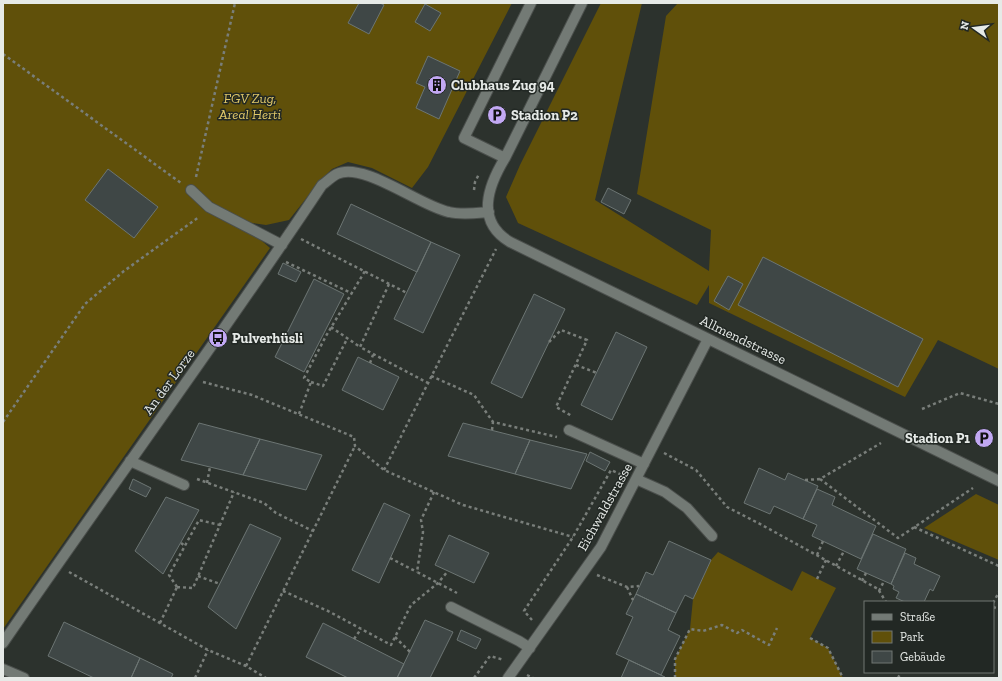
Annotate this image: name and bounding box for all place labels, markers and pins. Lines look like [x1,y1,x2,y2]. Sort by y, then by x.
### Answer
building icon: Clubhaus Zug 94 [426,74,448,96]
place label: Clubhaus Zug 94 [451,77,555,94]
parking icon: Stadion P2 [486,104,508,126]
place label: Stadion P2 [511,107,578,124]
bus stop icon: Pulverhüsli [207,327,229,349]
place label: Pulverhüsli [232,330,303,347]
parking icon: Stadion P1 [973,427,995,449]
place label: Stadion P1 [905,430,970,447]

